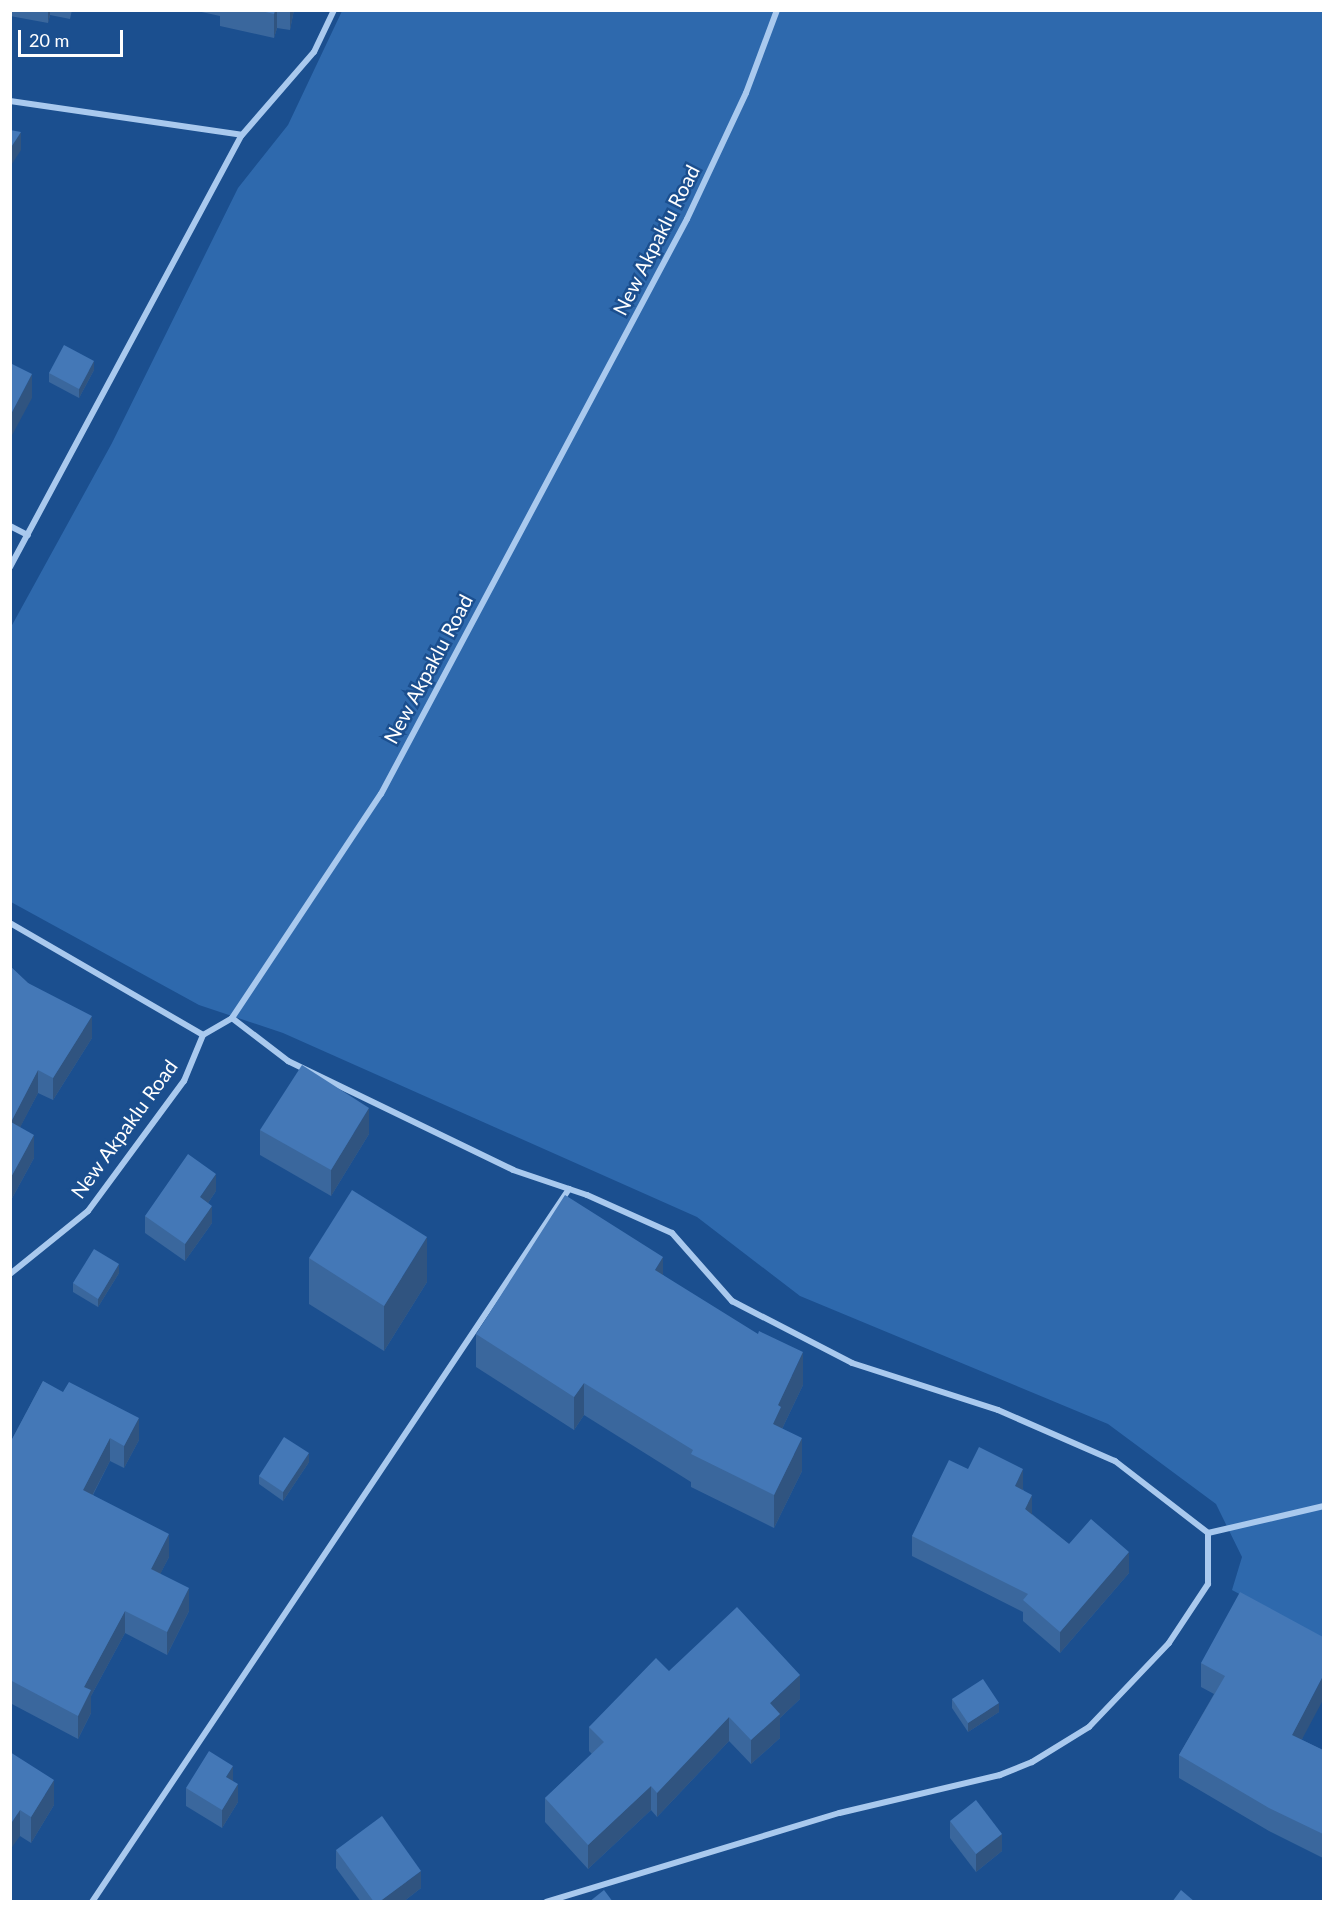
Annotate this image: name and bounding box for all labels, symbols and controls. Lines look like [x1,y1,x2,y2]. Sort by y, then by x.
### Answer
scale bar [21,18,126,56]
text: 20 m [29,29,69,51]
street label: New Akpaklu Road [607,160,705,320]
street label: New Akpaklu Road [378,590,478,748]
street label: New Akpaklu Road [65,1055,183,1203]

